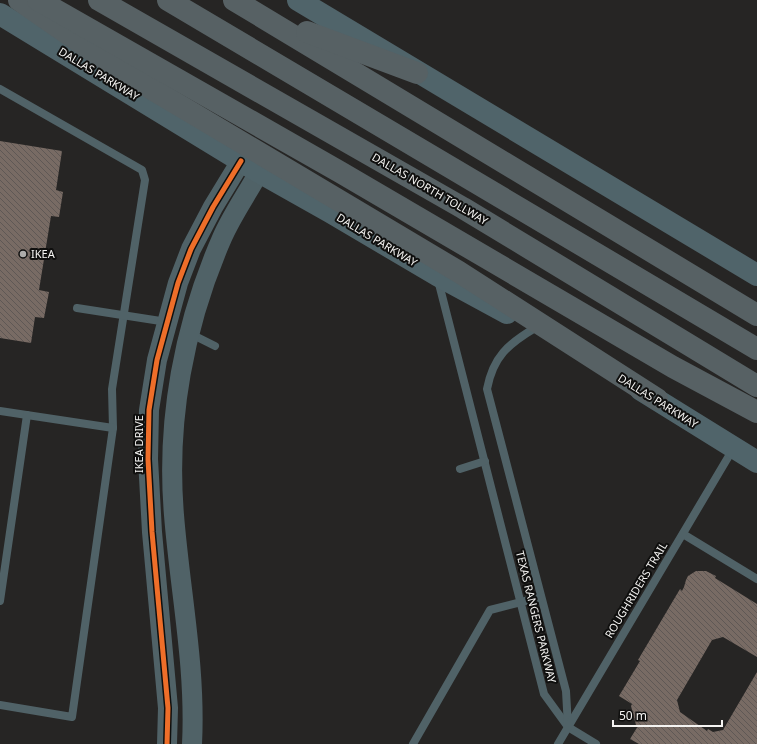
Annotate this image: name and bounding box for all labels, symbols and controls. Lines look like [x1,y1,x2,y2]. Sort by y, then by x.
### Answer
street label: DALLAS PARKWAY [56,44,143,104]
street label: DALLAS NORTH TOLLWAY [370,149,492,228]
street label: DALLAS PARKWAY [334,210,421,270]
place label: IKEA [31,246,56,261]
marker: IKEA [18,249,28,259]
street label: DALLAS PARKWAY [616,370,702,432]
street label: IKEA DRIVE [131,415,146,473]
street label: ROUGHRIDERS TRAIL [601,539,670,641]
street label: TEXAS RANGERS PARKWAY [513,549,560,685]
scale bar [613,702,722,728]
text: 50 m [619,707,647,724]

